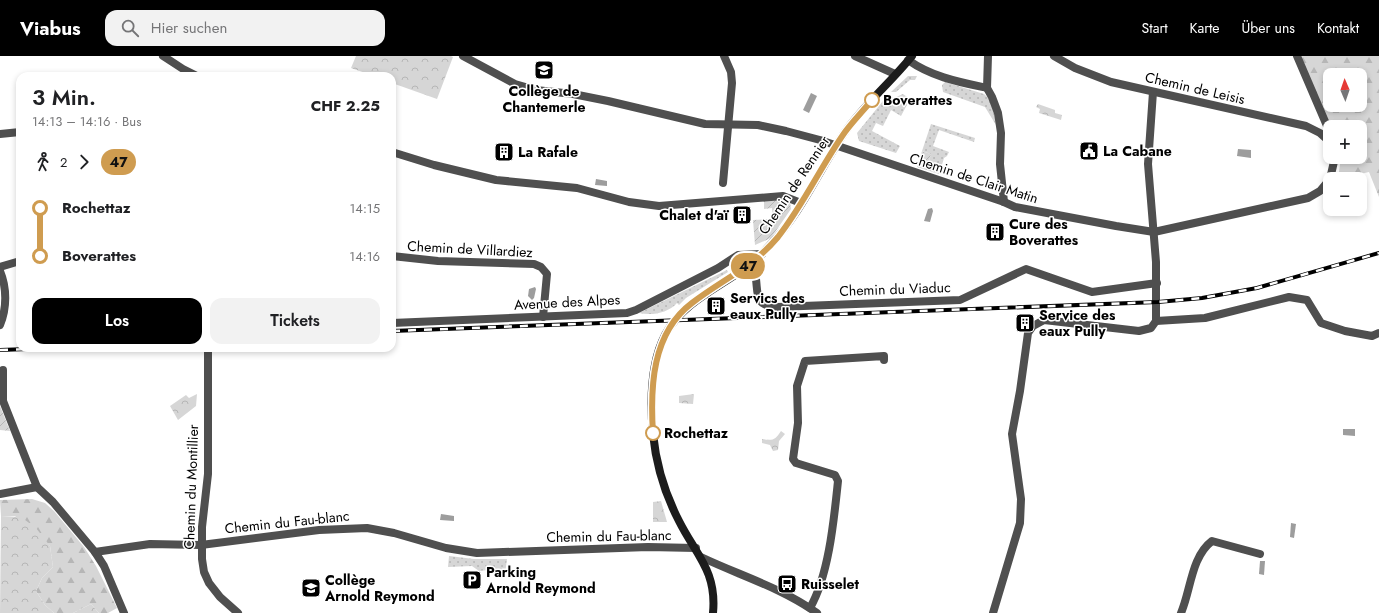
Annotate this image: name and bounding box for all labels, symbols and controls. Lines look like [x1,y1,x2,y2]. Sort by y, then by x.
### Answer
search box [105,10,385,46]
text: Viabus [20,15,81,42]
icon: search [119,17,141,39]
text: Hier suchen [151,17,227,39]
text: Start [1142,18,1168,38]
text: Karte [1190,18,1220,38]
text: Über uns [1242,18,1295,38]
text: Kontakt [1317,18,1359,38]
school or university icon: Collège de Chantemerle [533,59,555,81]
street label: Chemin de Leisis [1143,67,1247,109]
north arrow [1323,68,1367,112]
map controls [1323,68,1367,216]
text: 3 Min. [32,81,96,113]
place label: Collège de Chantemerle [503,81,585,117]
place label: Boverattes [883,90,953,110]
marker: Boverattes [864,92,880,108]
text: CHF 2.25 [311,95,380,117]
text: 14:13 – 14:16 · Bus [32,112,141,131]
button: + [1323,120,1367,164]
street label: Chemin de Rennier [754,132,835,238]
public building icon: La Cabane [1078,140,1100,162]
building icon: La Rafale [493,141,515,163]
place label: La Cabane [1103,141,1172,161]
place label: La Rafale [518,142,578,162]
street label: Chemin de Clair Matin [907,148,1041,208]
icon: walk [32,151,54,173]
icon: forward [73,151,95,173]
text: 47 [109,152,128,172]
text: 2 [60,153,67,172]
button: − [1323,172,1367,216]
text: Rochettaz [62,197,131,219]
text: 14:15 [349,199,380,218]
building icon: Chalet d'aï [731,204,753,226]
place label: Chalet d'aï [659,205,729,225]
place label: Cure des Boverattes [1009,214,1079,250]
building icon: Cure des Boverattes [984,221,1006,243]
street label: Chemin de Villardiez [407,236,534,262]
text: Boverattes [62,245,136,267]
text: 14:16 [349,247,380,266]
line badge: 47 [730,253,766,279]
text: 47 [739,256,757,276]
street label: Chemin du Viaduc [839,277,951,301]
place label: Servics des eaux Pully [730,288,805,324]
street label: Avenue des Alpes [513,289,621,315]
building icon: Servics des eaux Pully [705,295,727,317]
button: Los [32,298,202,344]
button: Tickets [210,298,380,344]
place label: Service des eaux Pully [1039,305,1116,341]
building icon: Service des eaux Pully [1014,312,1036,334]
place label: Rochettaz [664,423,729,443]
street label: Chemin du Montillier [179,424,203,550]
marker: Rochettaz [645,425,661,441]
street label: Chemin du Fau-blanc [224,506,350,538]
street label: Chemin du Fau-blanc [546,525,672,547]
place label: Parking Arnold Reymond [485,562,596,598]
parking icon: Parking Arnold Reymond [461,569,483,591]
place label: Collège Arnold Reymond [324,570,435,606]
bus stop icon: Ruisselet [776,573,798,595]
place label: Ruisselet [801,574,860,594]
school or university icon: Collège Arnold Reymond [300,577,322,599]

